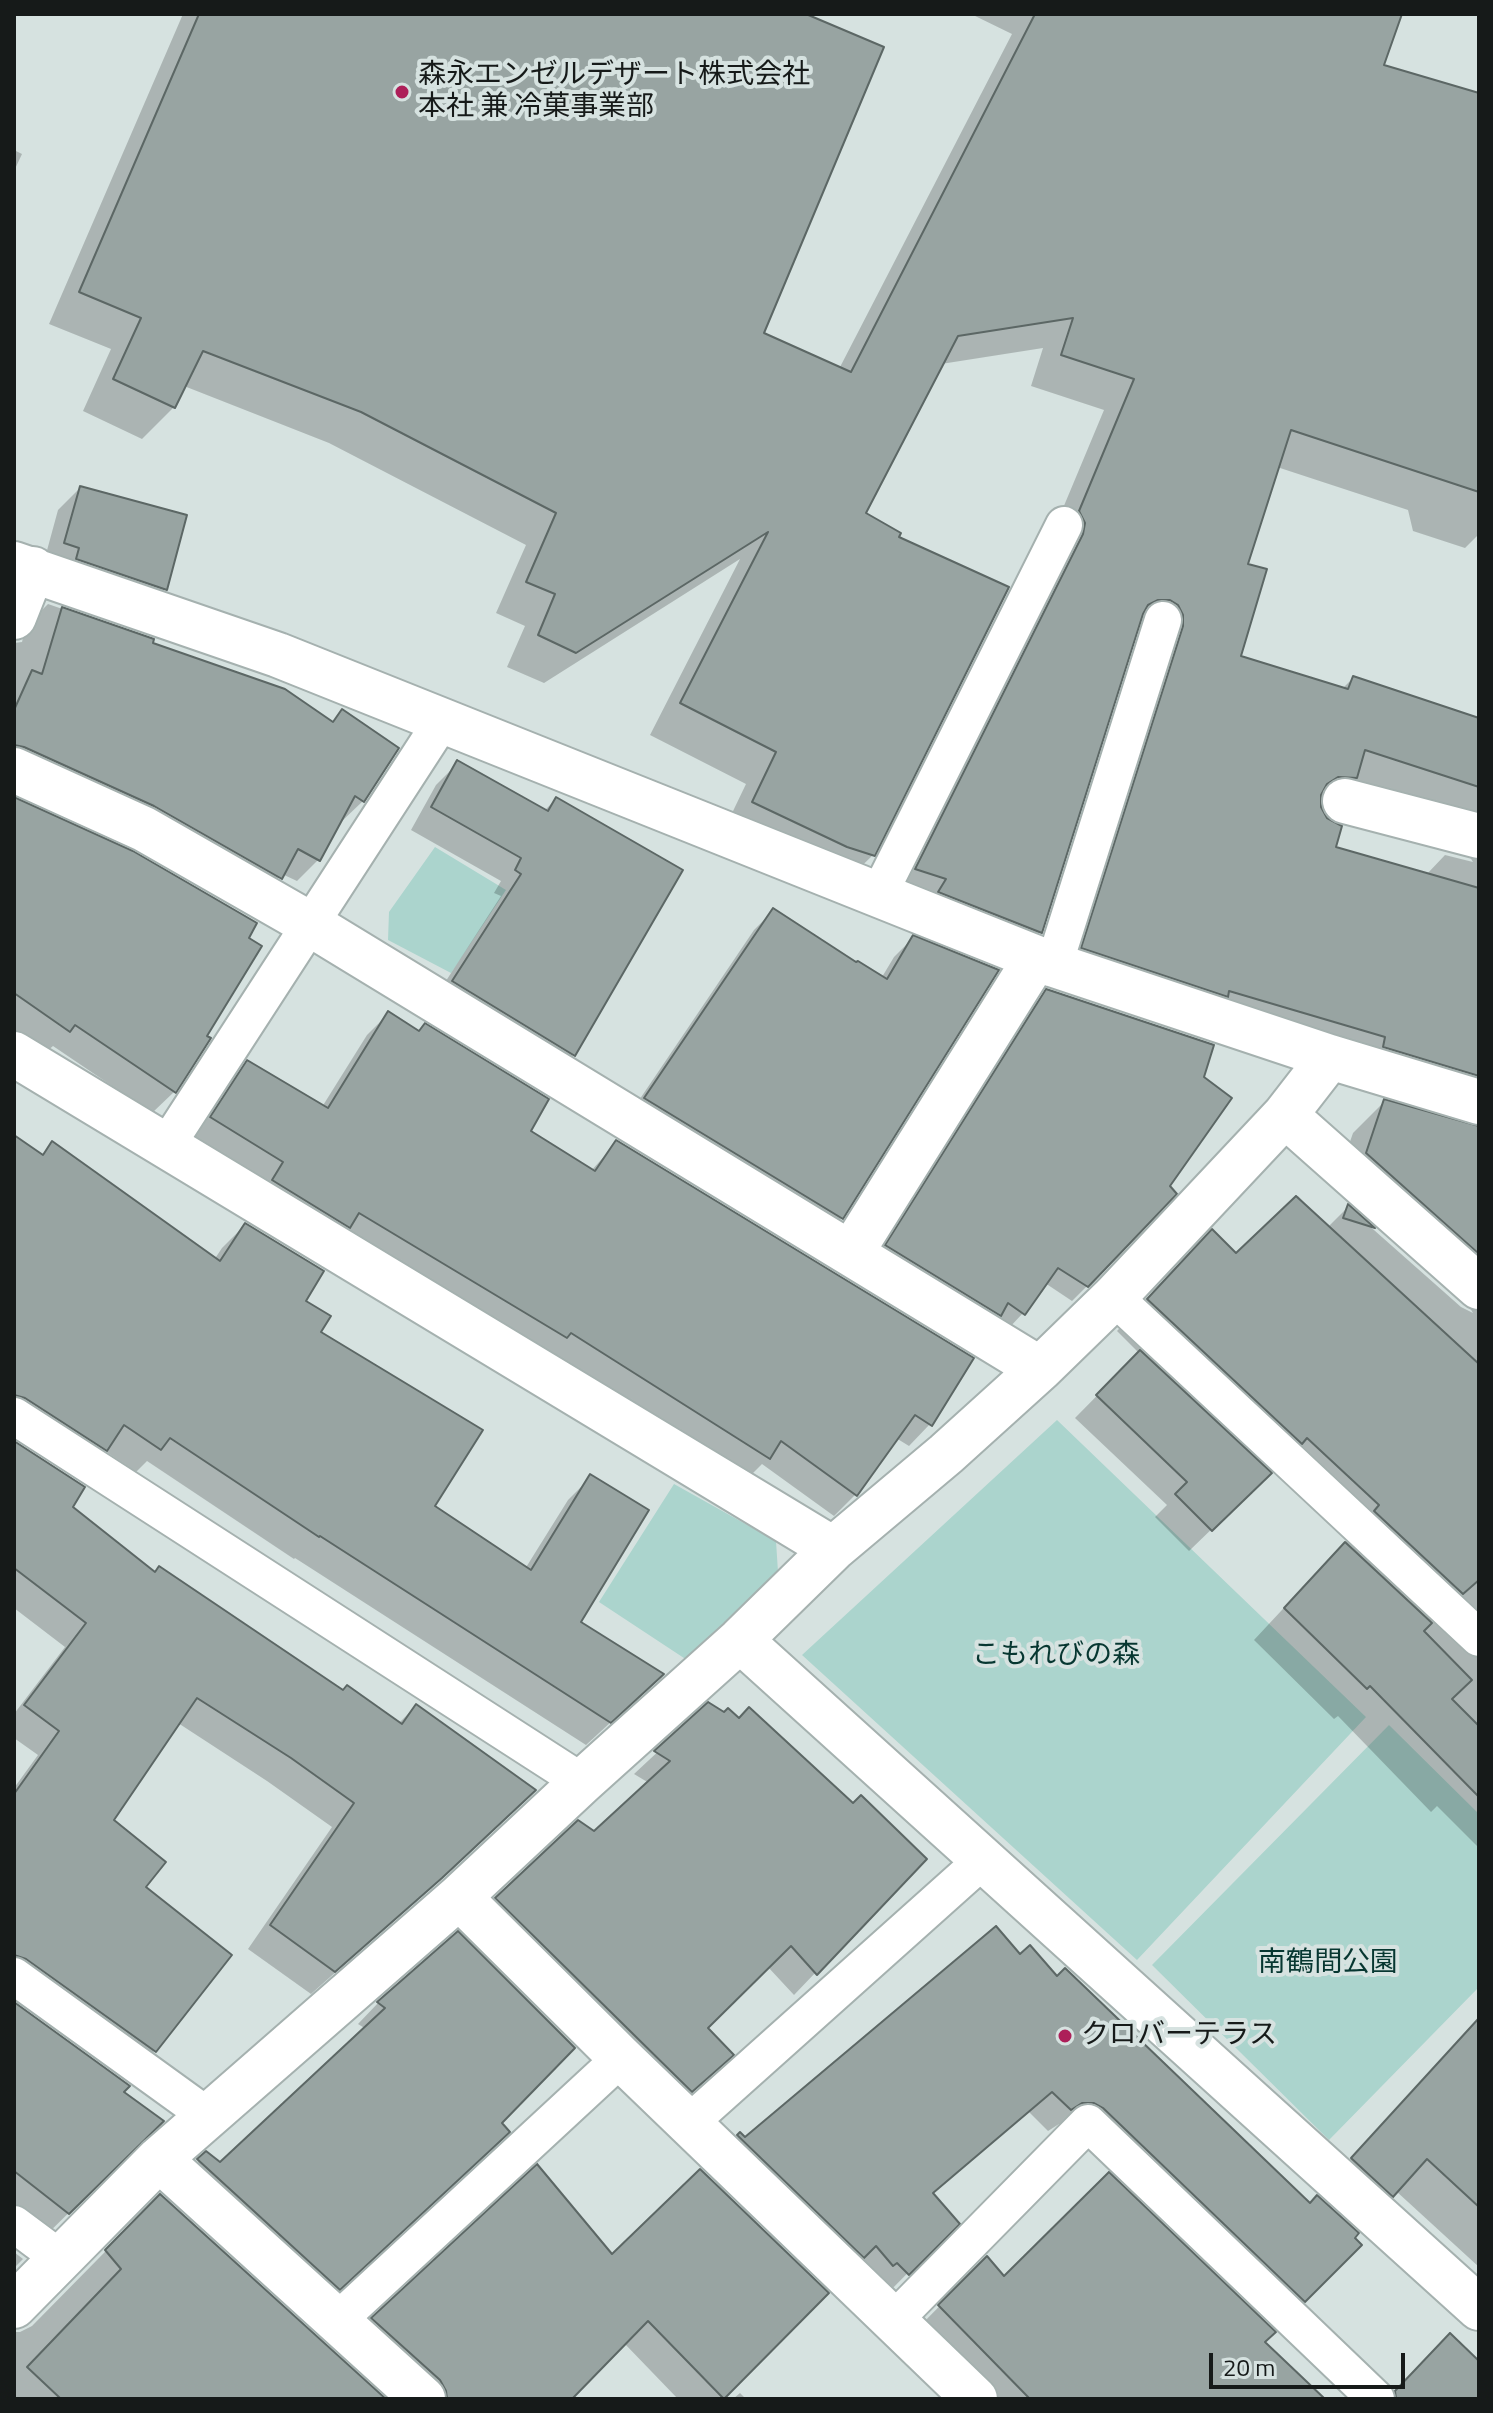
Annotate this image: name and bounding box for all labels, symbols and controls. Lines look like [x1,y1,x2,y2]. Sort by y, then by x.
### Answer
place label: 森永エンゼルデザート株式会社 本社 兼 冷菓事業部 [418,59,810,125]
marker: 森永エンゼルデザート株式会社 本社 兼 冷菓事業部 [393,83,411,101]
park label: こもれびの森 [972,1639,1140,1673]
park label: 南鶴間公園 [1258,1947,1398,1981]
place label: クロバーテラス [1081,2019,1277,2053]
marker: クロバーテラス [1056,2027,1074,2045]
scale bar [1213,2337,1409,2387]
text: 20 m [1223,2349,1275,2385]

